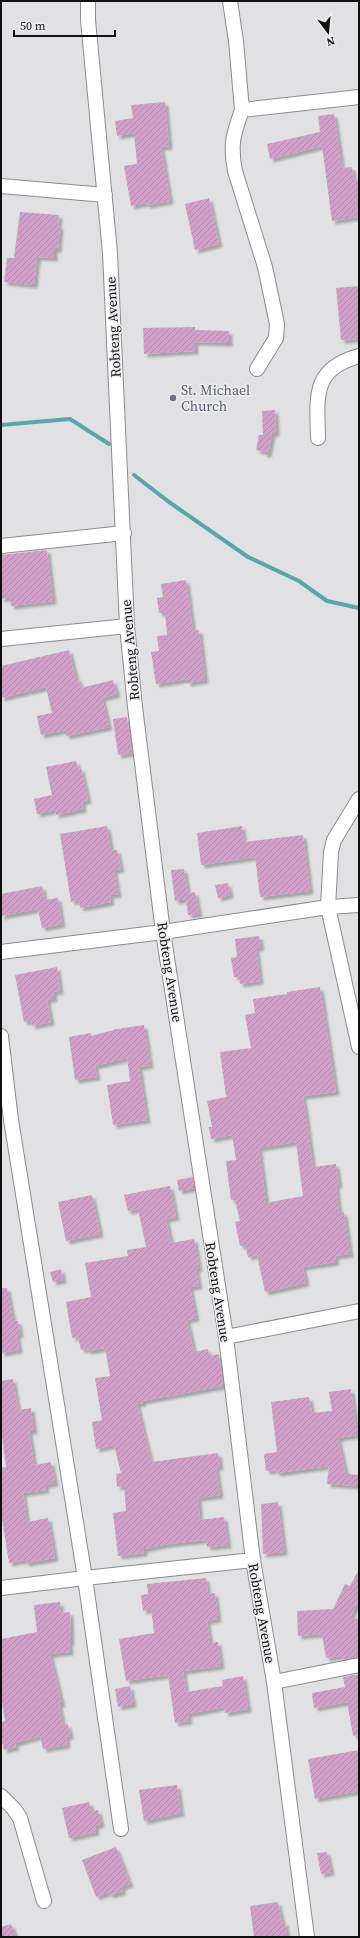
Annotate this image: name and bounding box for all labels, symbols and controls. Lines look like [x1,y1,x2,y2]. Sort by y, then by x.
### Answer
scale bar [14,12,115,38]
north arrow [308,12,348,52]
text: 50 m [20,18,46,34]
text: N [325,33,337,49]
street label: Robteng Avenue [100,276,126,378]
place label: St. Michael Church [181,380,250,416]
marker: St. Michael Church [168,393,178,403]
street label: Robteng Avenue [116,599,144,701]
street label: Robteng Avenue [152,921,188,1023]
street label: Robteng Avenue [200,1241,236,1343]
street label: Robteng Avenue [243,1561,281,1665]

